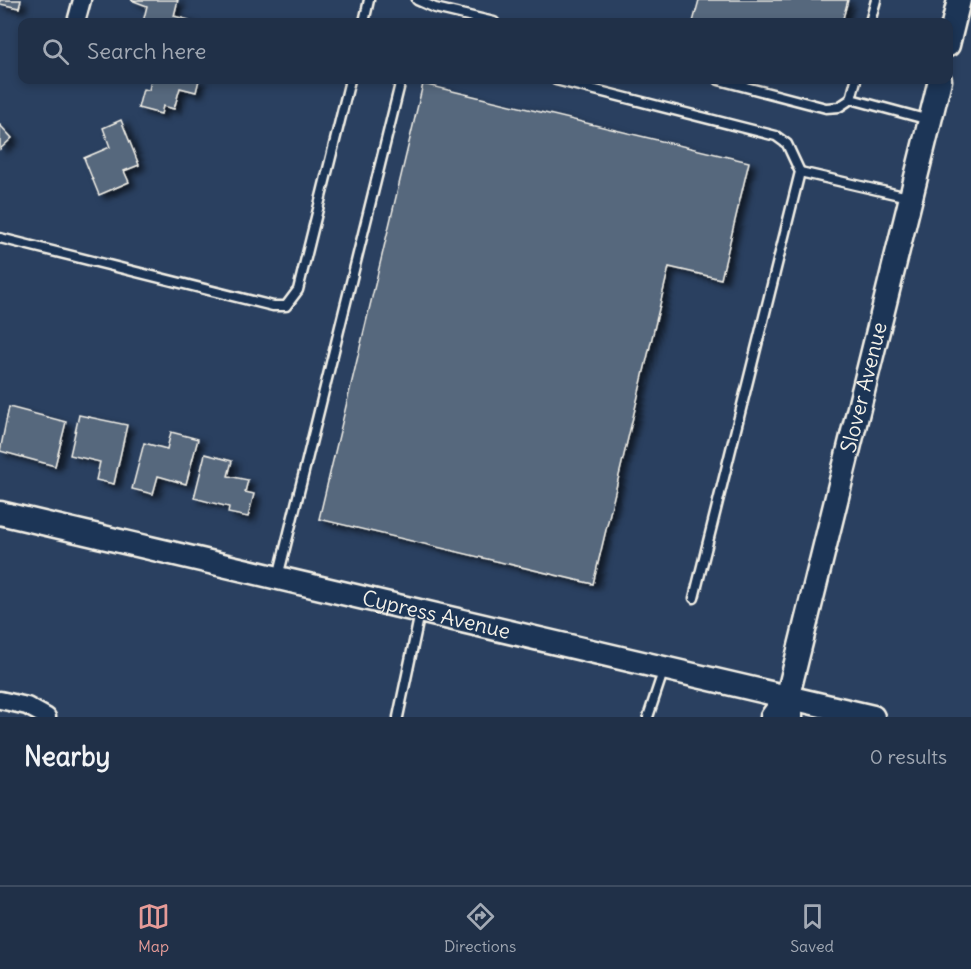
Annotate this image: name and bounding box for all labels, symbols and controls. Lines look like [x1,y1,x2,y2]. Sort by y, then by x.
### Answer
search box [18,18,953,84]
icon: search [39,35,72,68]
text: Search here [87,37,206,65]
street label: Slover Avenue [834,319,893,455]
street label: Cypress Avenue [360,584,513,645]
text: Nearby [24,740,110,773]
text: 0 results [870,744,947,769]
tab: Map [137,900,170,956]
tab: Directions [444,900,516,956]
tab: Saved [790,900,834,956]

